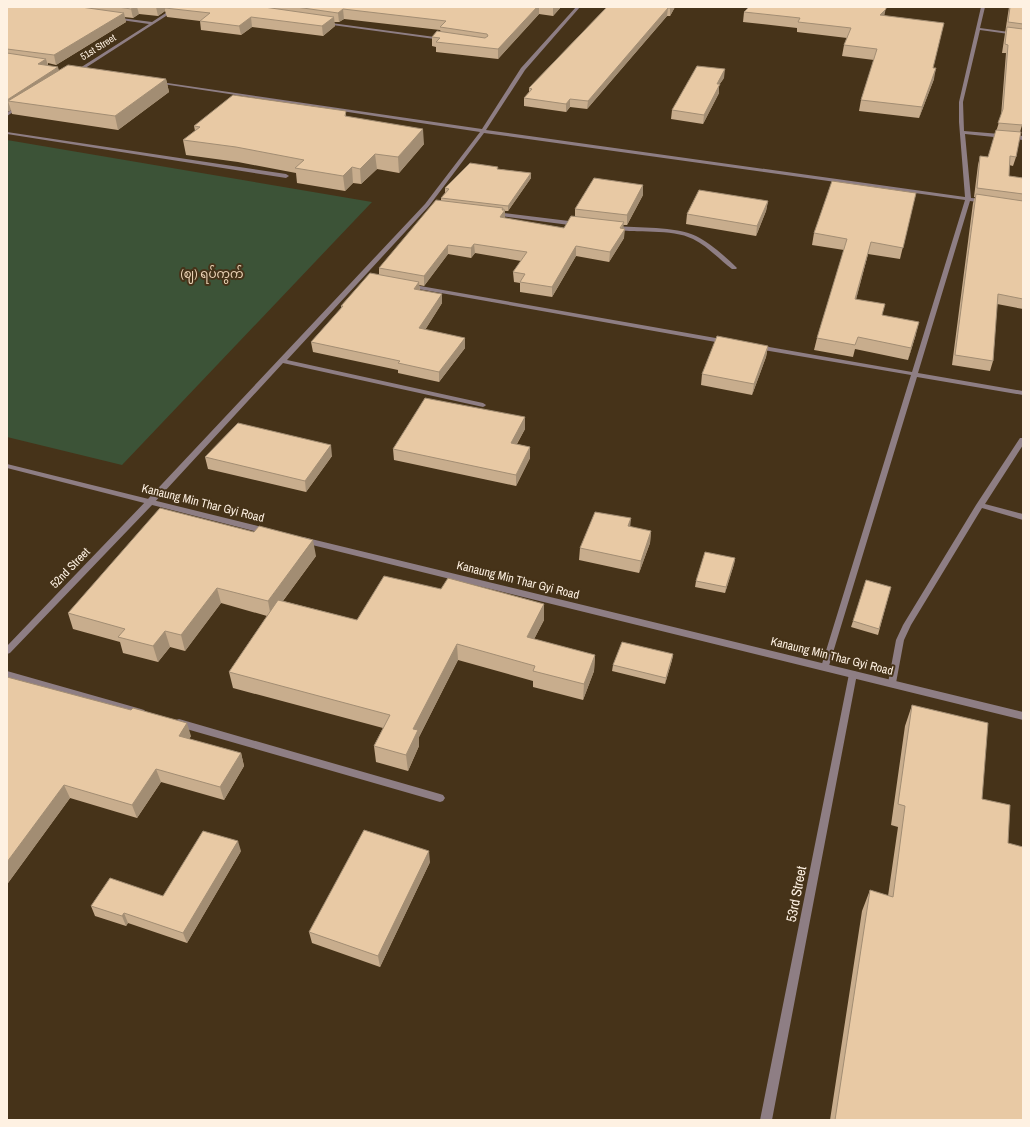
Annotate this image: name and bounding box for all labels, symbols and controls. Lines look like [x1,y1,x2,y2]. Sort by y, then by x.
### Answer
street label: 51st Street [78,31,119,63]
district label: (ဈ) ရပ်ကွက် [180,265,244,284]
street label: Kanaung Min Thar Gyi Road [140,480,266,526]
street label: 52nd Street [47,544,94,592]
street label: Kanaung Min Thar Gyi Road [455,557,581,603]
street label: Kanaung Min Thar Gyi Road [769,633,895,679]
street label: 53rd Street [782,864,810,924]

